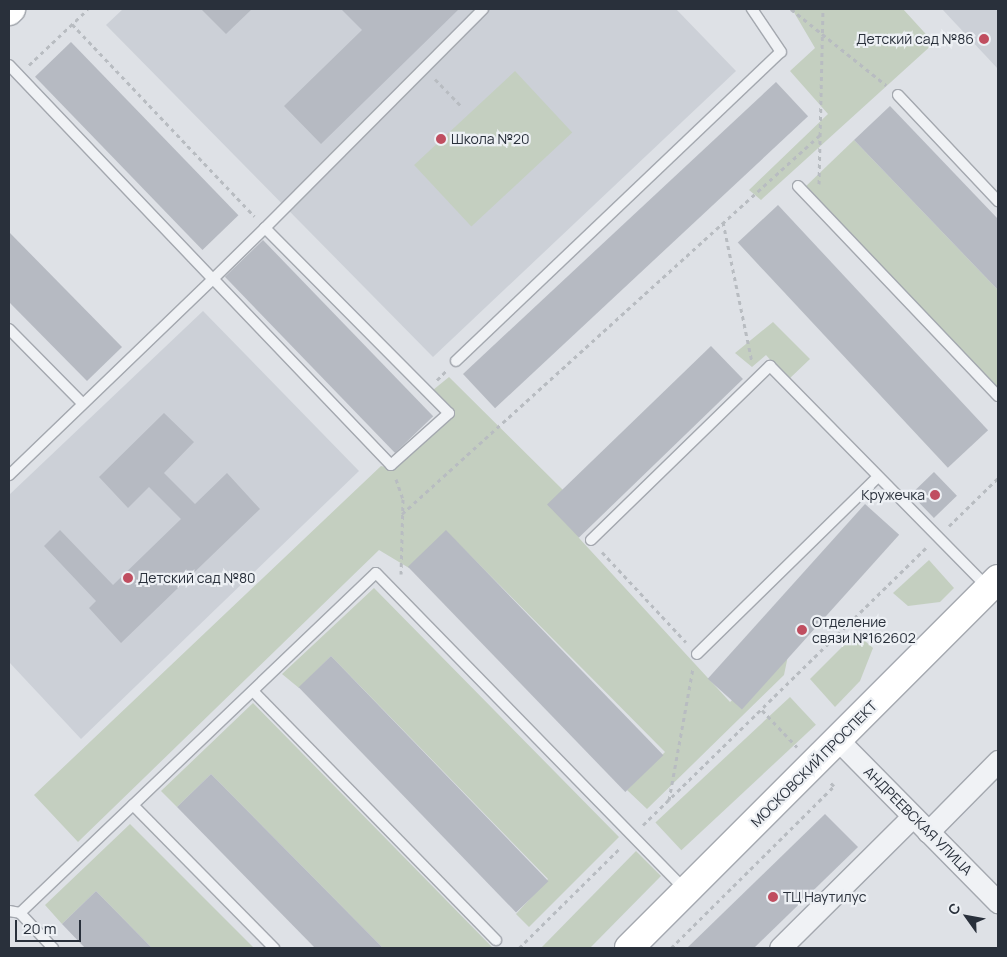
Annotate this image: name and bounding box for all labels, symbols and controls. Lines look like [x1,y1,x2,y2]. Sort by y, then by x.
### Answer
place label: Детский сад №86 [856,31,974,47]
marker: Детский сад №86 [978,33,990,45]
place label: Школа №20 [451,131,529,147]
marker: Школа №20 [435,133,447,145]
place label: Кружечка [861,487,925,503]
marker: Кружечка [929,489,941,501]
place label: Детский сад №80 [138,570,256,586]
marker: Детский сад №80 [122,572,134,584]
place label: Отделение связи №162602 [812,614,916,646]
marker: Отделение связи №162602 [796,624,808,636]
street label: МОСКОВСКИЙ ПРОСПЕКТ [747,697,881,831]
street label: АНДРЕЕВСКАЯ УЛИЦА [860,763,976,879]
place label: ТЦ Наутилус [783,889,866,905]
marker: ТЦ Наутилус [767,891,779,903]
north arrow [942,892,992,942]
text: С [943,899,965,918]
scale bar [18,910,84,942]
text: 20 m [23,918,56,939]

